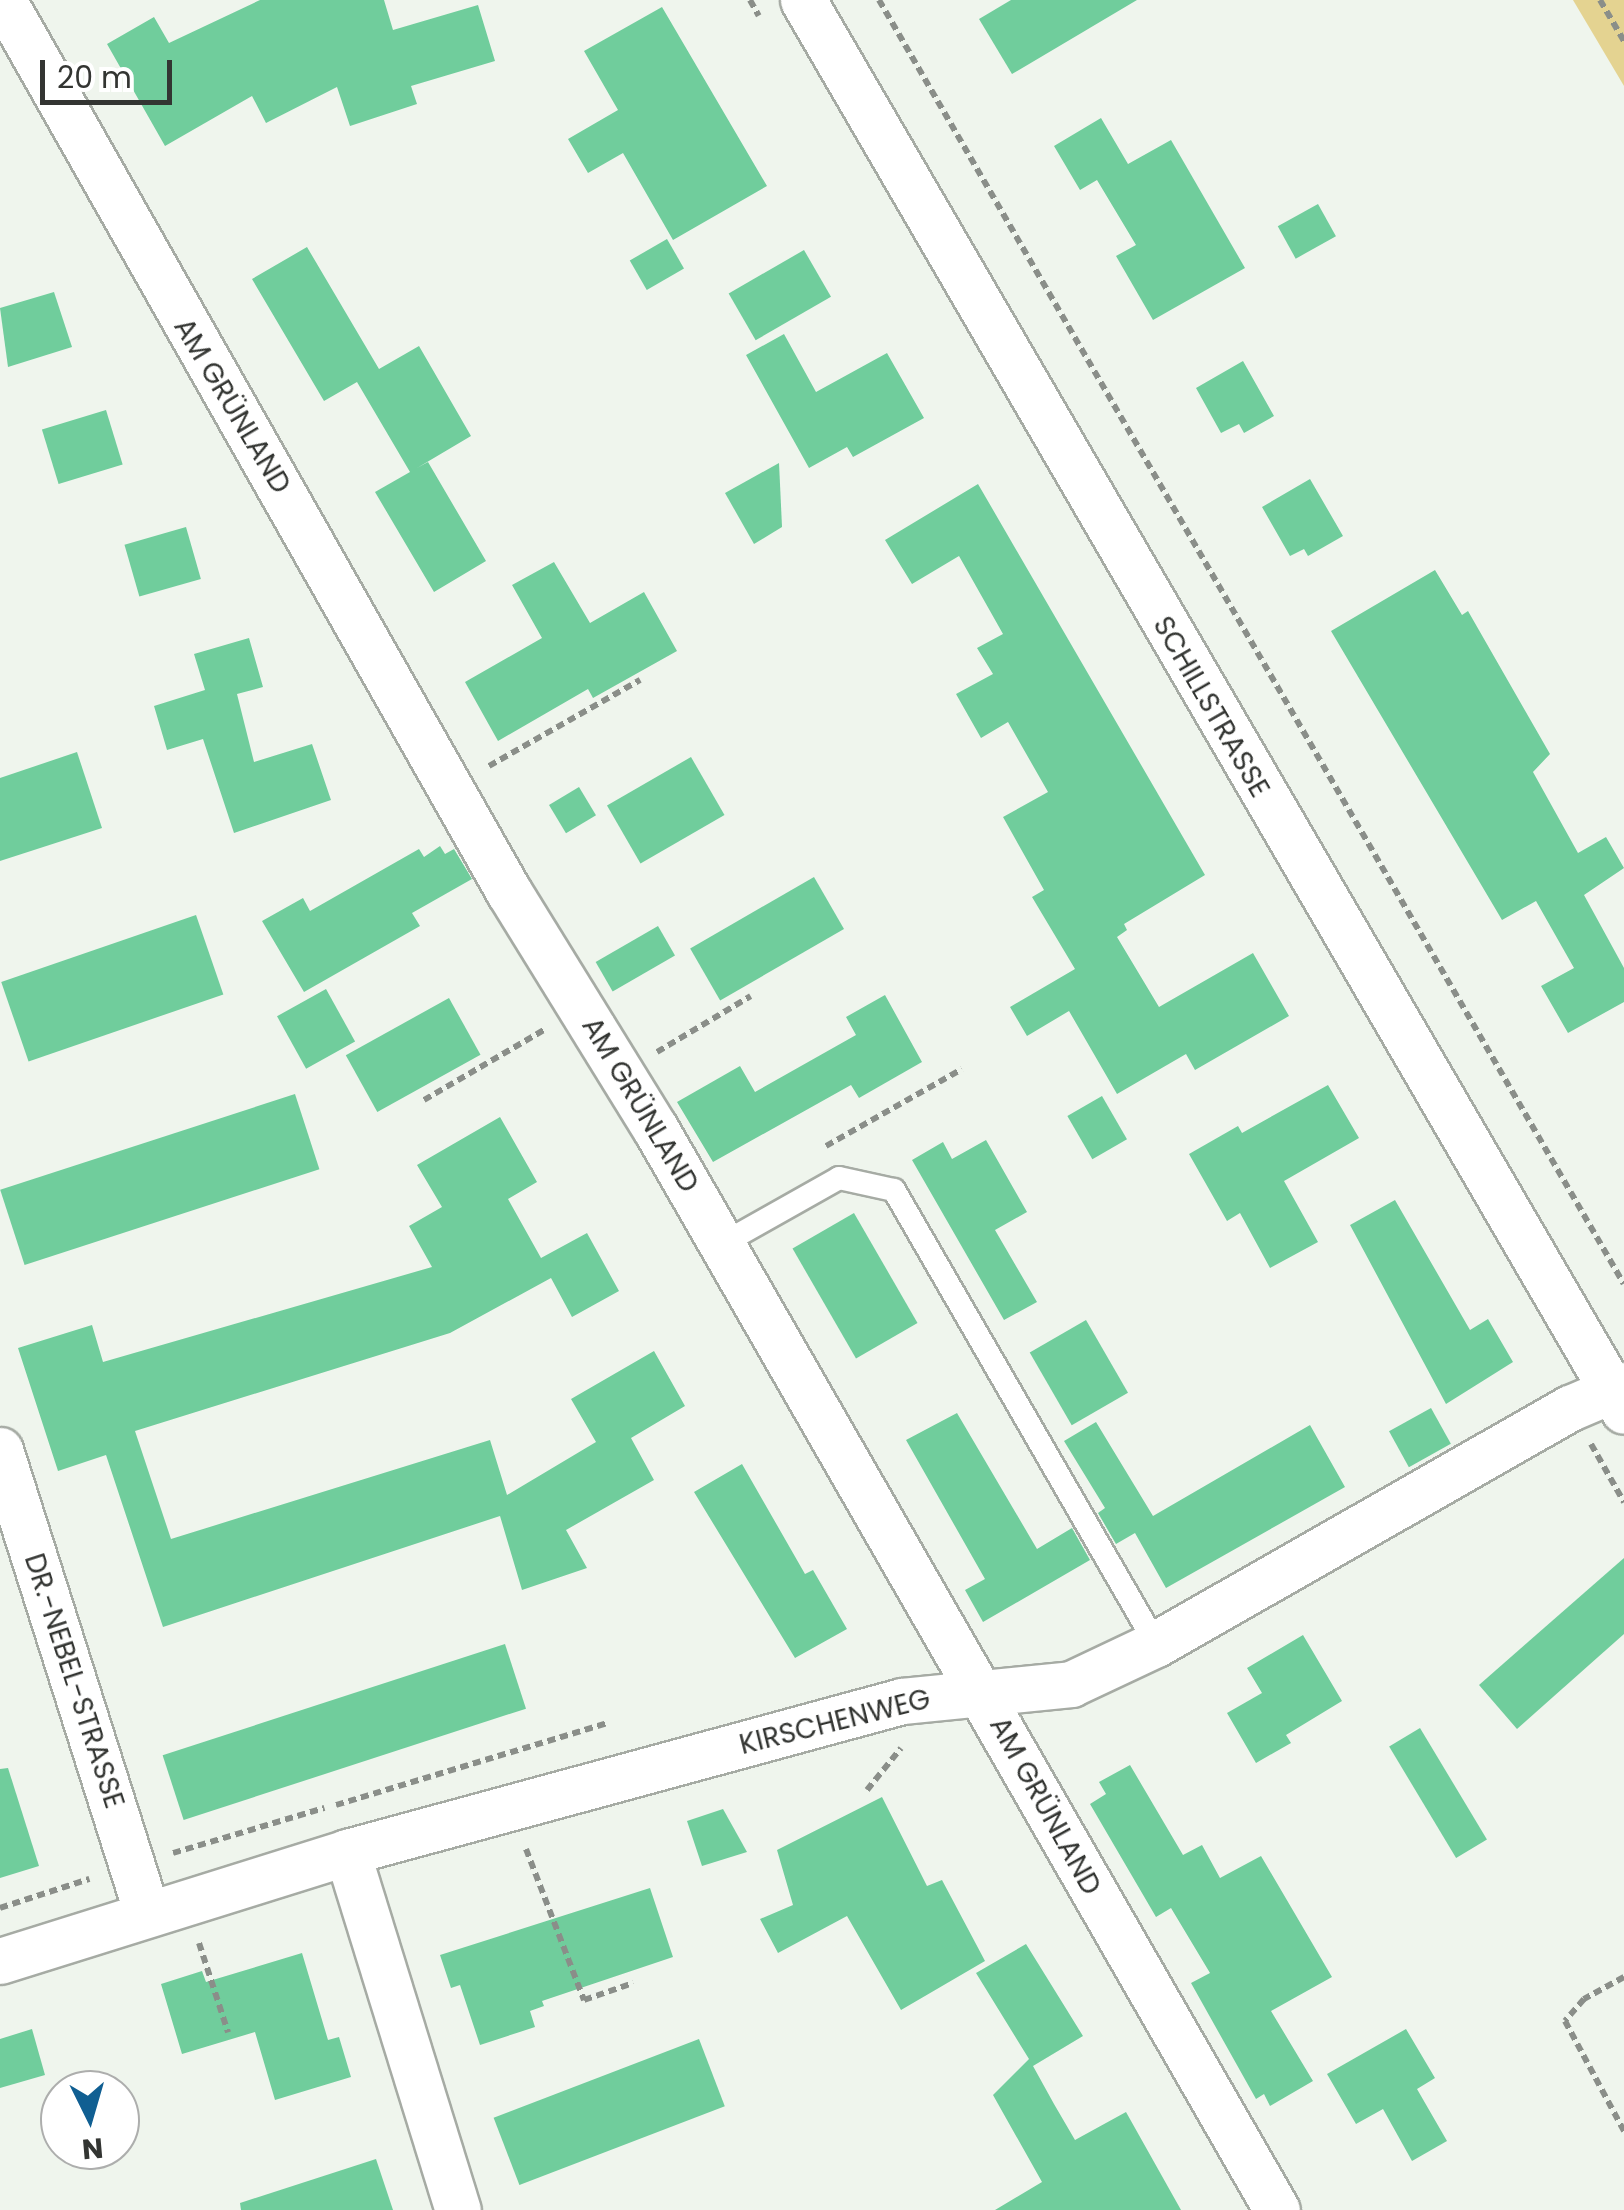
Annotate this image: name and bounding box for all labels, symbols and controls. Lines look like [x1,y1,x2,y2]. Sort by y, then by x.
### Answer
scale bar [45,40,178,102]
text: 20 m [57,56,132,99]
street label: AM GRÜNLAND [167,312,297,500]
street label: SCHILLSTRASSE [1146,611,1276,803]
street label: AM GRÜNLAND [575,1011,705,1199]
street label: DR.-NEBEL-STRASSE [17,1549,131,1813]
street label: KIRSCHENWEG [736,1682,934,1762]
street label: AM GRÜNLAND [982,1711,1108,1901]
north arrow [40,2070,140,2170]
text: N [80,2128,105,2169]

